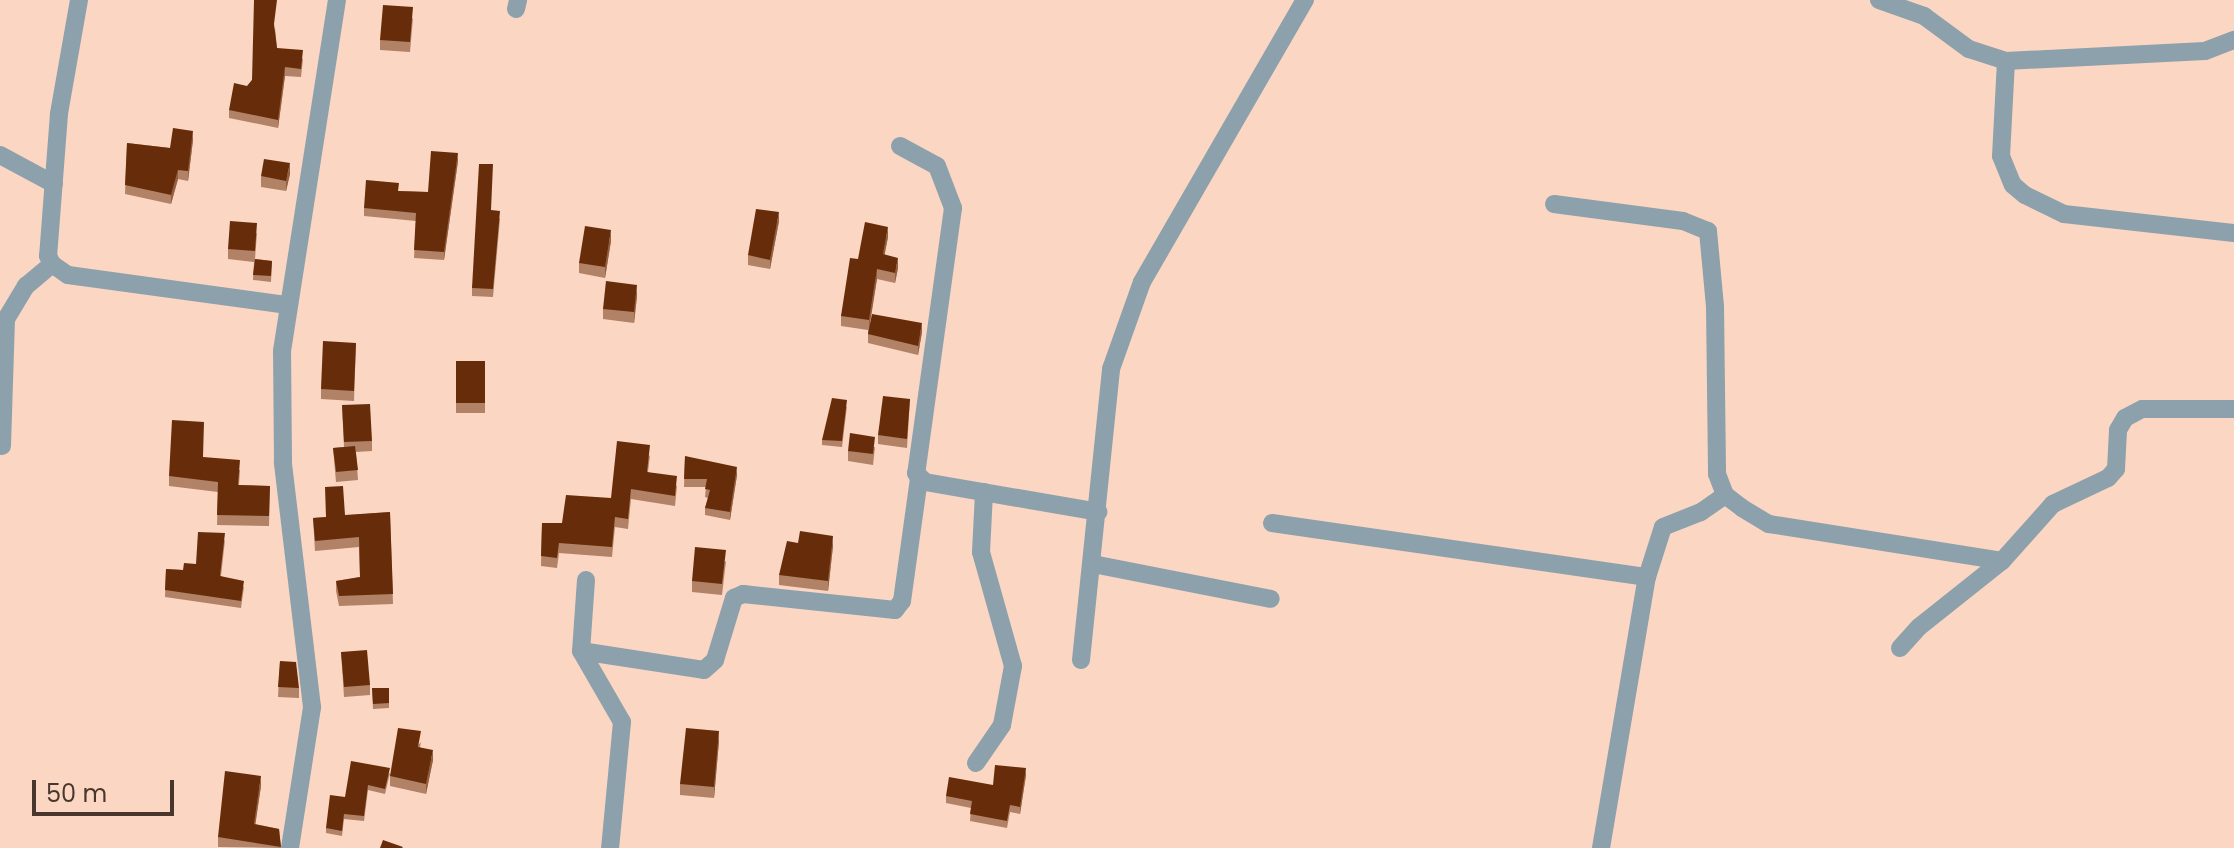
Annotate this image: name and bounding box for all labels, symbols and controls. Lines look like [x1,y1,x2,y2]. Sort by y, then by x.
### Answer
scale bar [36,764,178,814]
text: 50 m [46,777,107,810]

